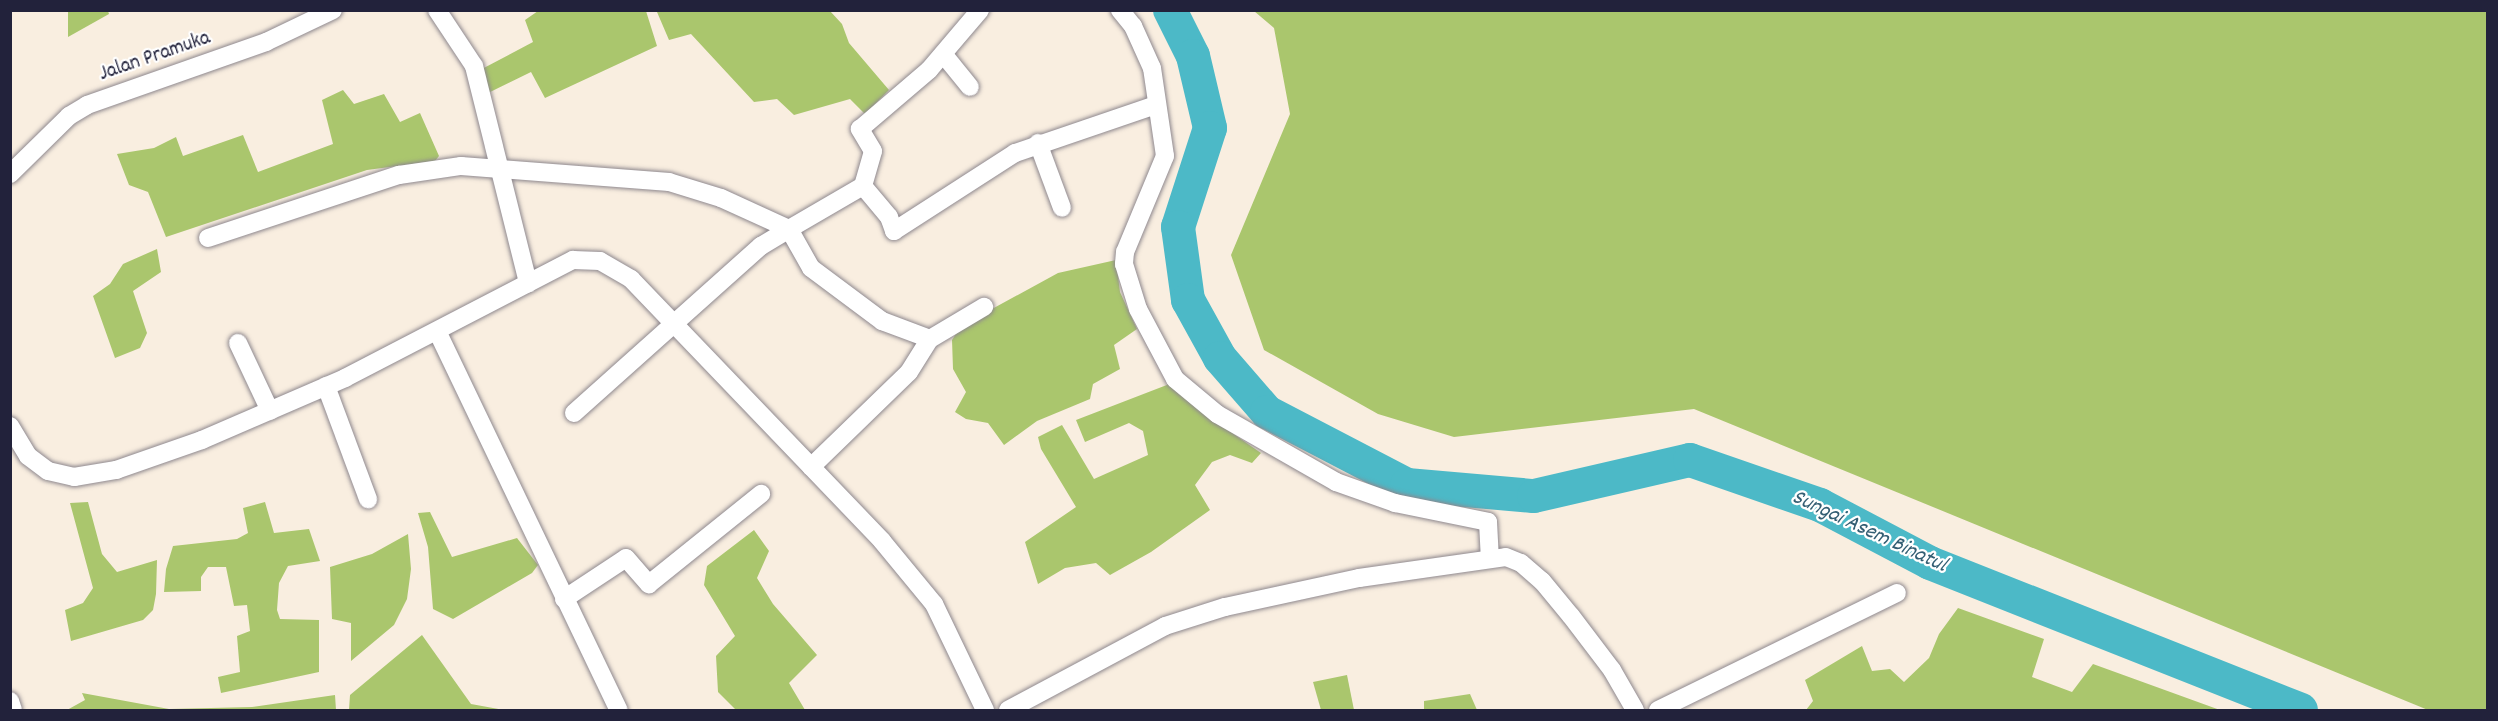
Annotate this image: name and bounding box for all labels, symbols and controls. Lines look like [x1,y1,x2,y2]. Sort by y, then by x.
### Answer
street label: Jalan Pramuka [96,26,214,88]
water label: Sungai Asem Binatul [1788,485,1950,579]

